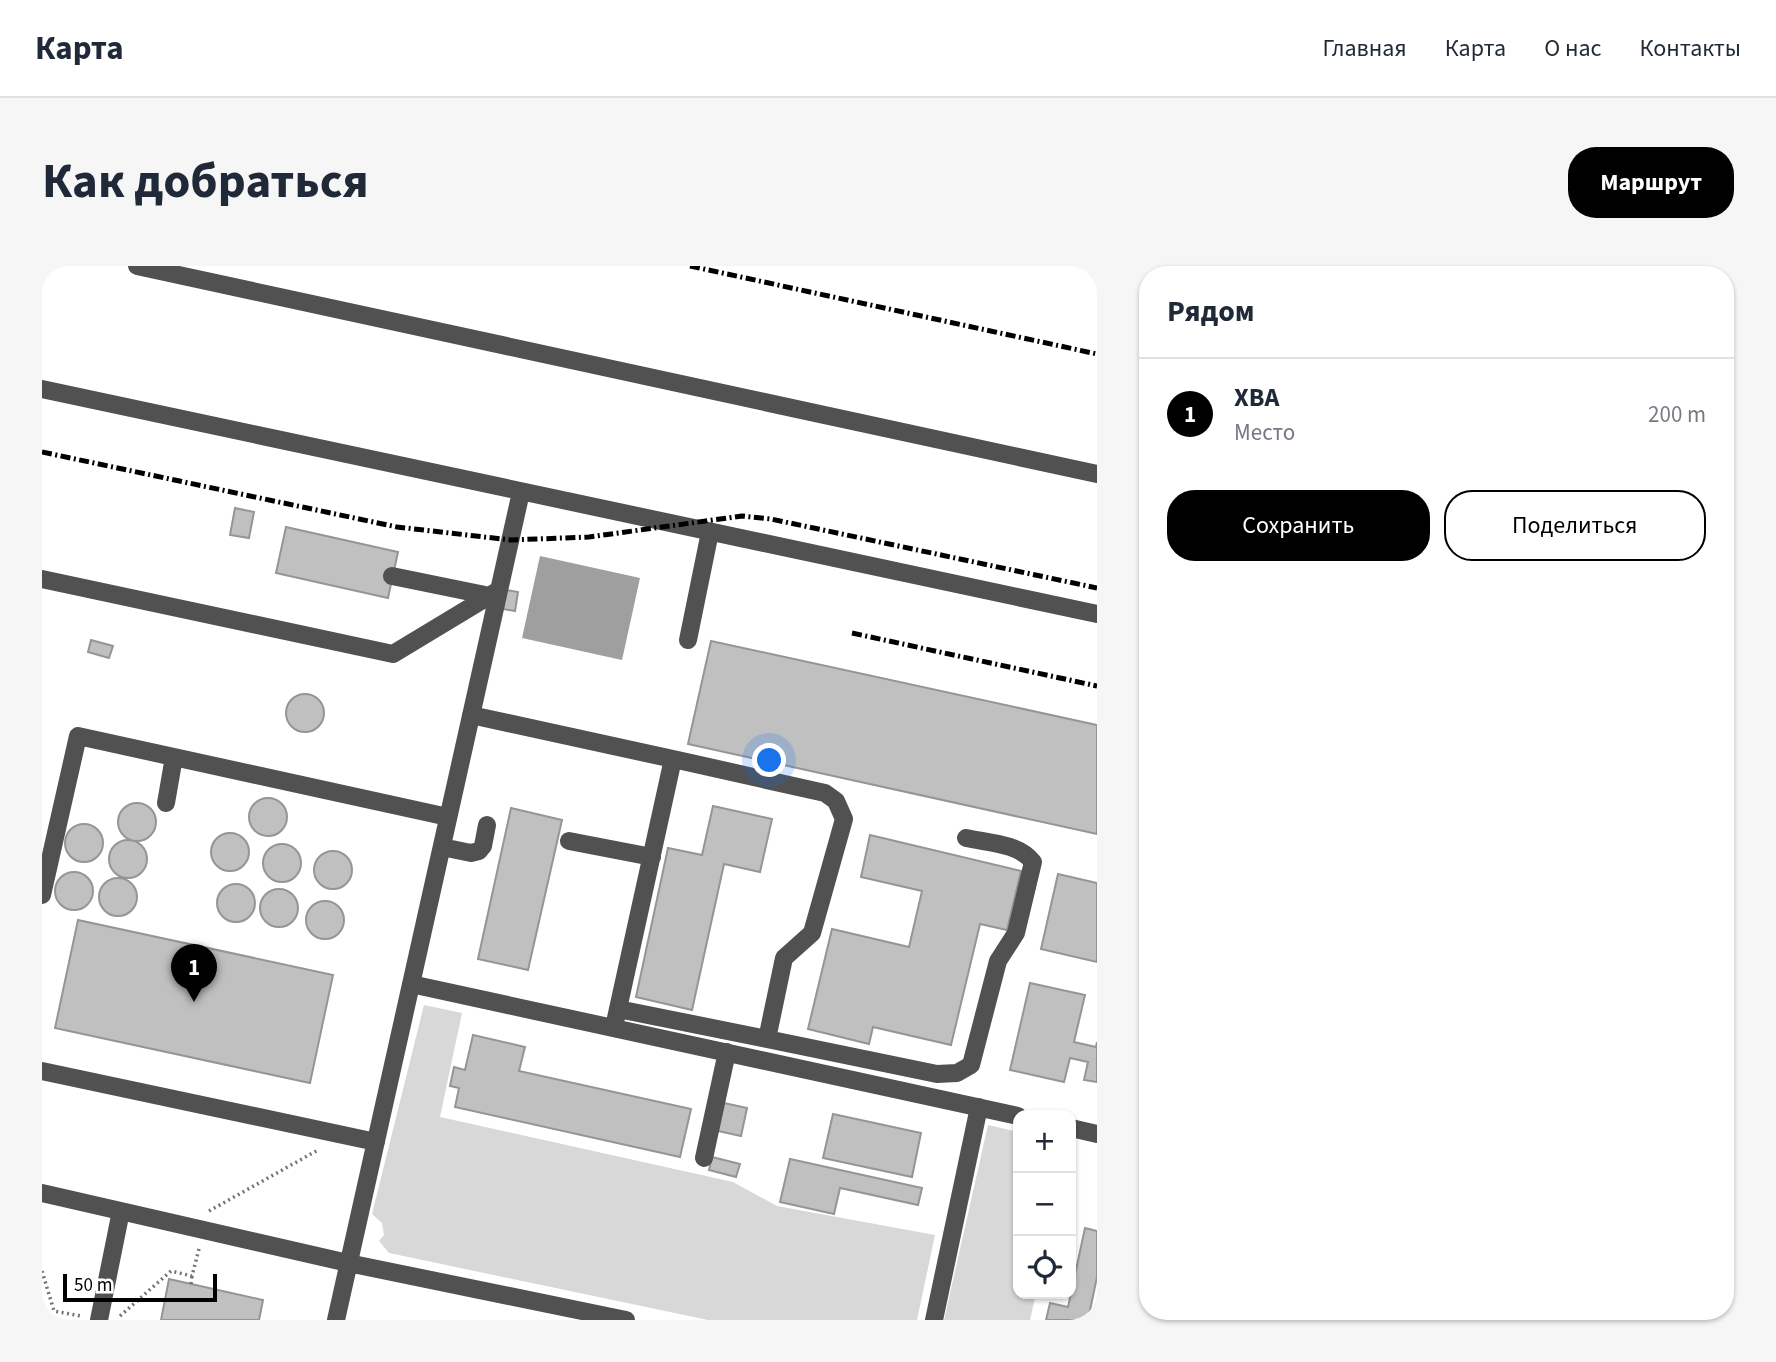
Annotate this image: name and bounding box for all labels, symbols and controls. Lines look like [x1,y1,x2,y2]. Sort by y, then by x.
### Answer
text: Карта [35,25,124,72]
text: Главная [1322,31,1407,66]
text: Карта [1445,31,1506,66]
text: О нас [1544,31,1601,66]
text: Контакты [1639,31,1741,66]
text: Как добраться [42,147,369,217]
button: Маршрут [1568,147,1734,218]
text: Рядом [1167,290,1255,333]
text: ХВА [1234,379,1279,416]
text: 1 [1184,398,1196,431]
text: 200 m [1648,398,1706,431]
text: Место [1234,416,1295,449]
button: Сохранить [1167,490,1430,561]
button: Поделиться [1444,490,1706,561]
your location [752,743,786,777]
pin: 1 [171,944,217,1002]
map controls [1013,1110,1076,1299]
button: + [1013,1110,1076,1173]
button: − [1013,1173,1076,1236]
button: locate [1013,1236,1076,1299]
scale bar [63,1271,217,1303]
text: 50 m [74,1272,112,1299]

